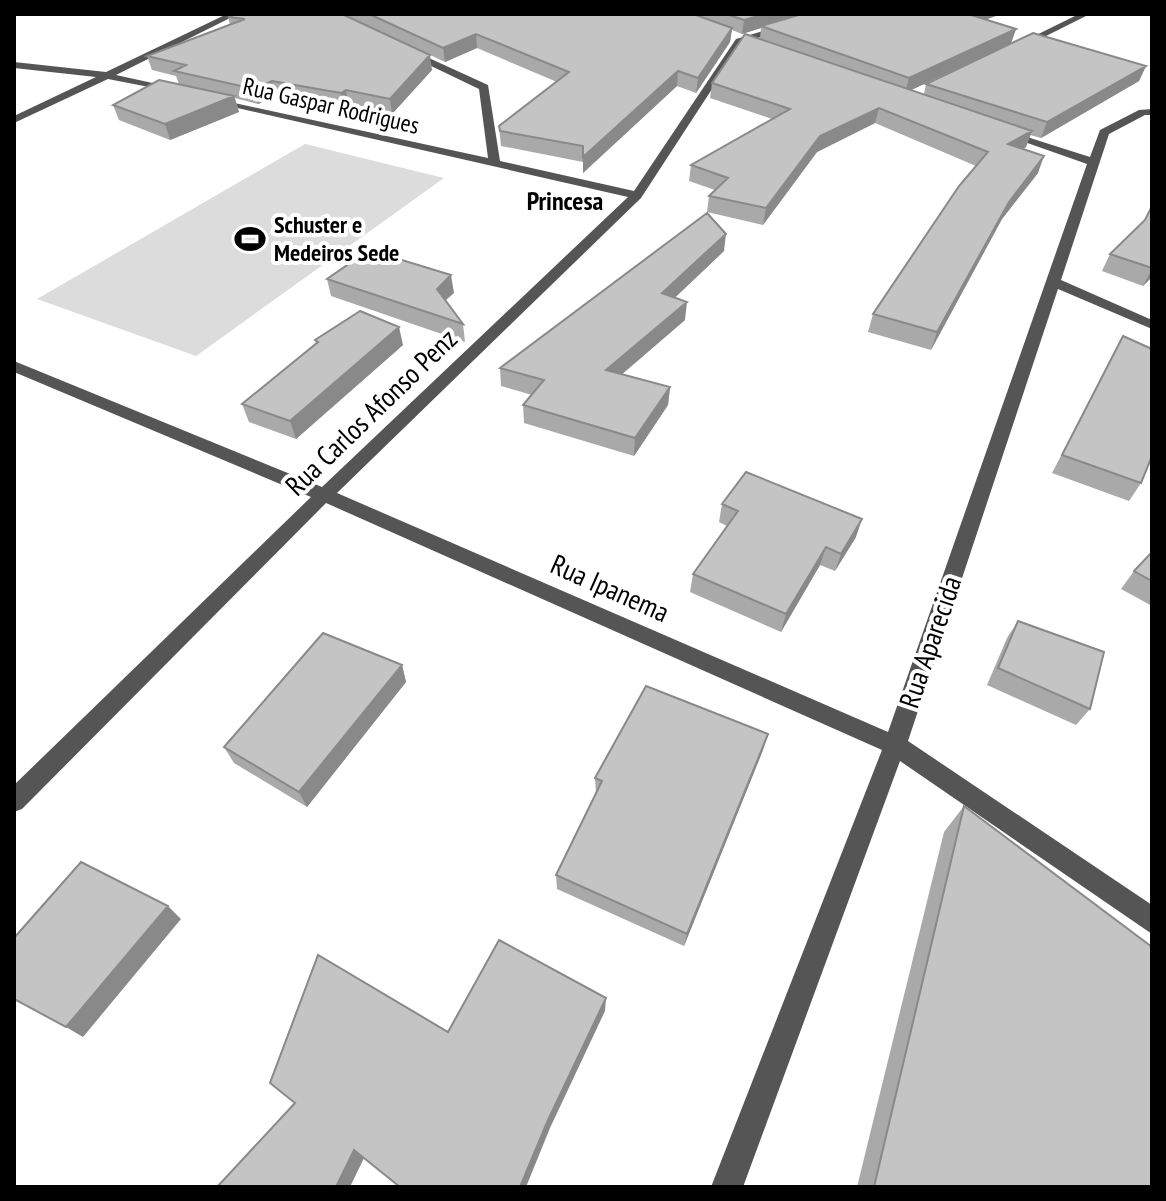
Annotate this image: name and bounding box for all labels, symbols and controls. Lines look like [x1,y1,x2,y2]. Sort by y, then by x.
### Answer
street label: Rua Gaspar Rodrigues [240,70,422,141]
district label: Princesa [527,184,603,217]
place label: Schuster e Medeiros Sede [274,209,399,268]
sports icon: Schuster e Medeiros Sede [233,222,267,256]
street label: Rua Carlos Afonso Penz [277,320,464,503]
street label: Rua Ipanema [545,545,675,630]
street label: Rua Aparecida [890,571,969,713]

